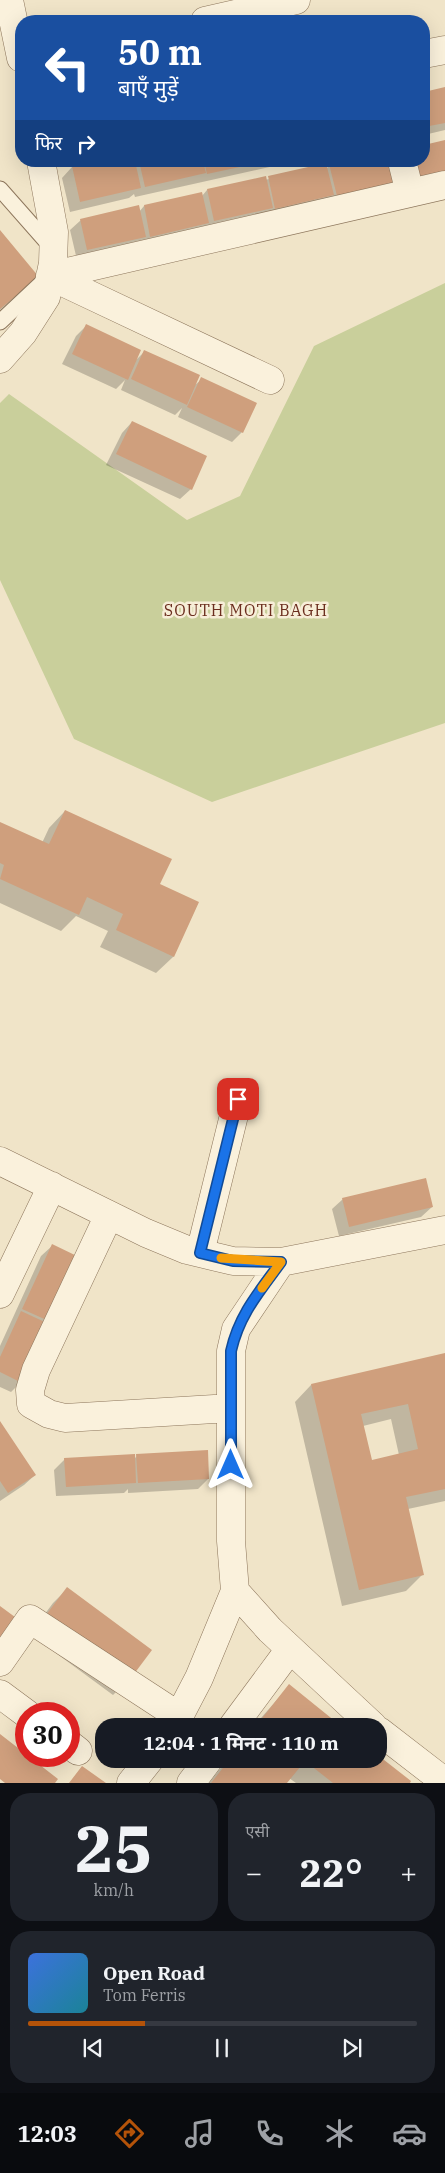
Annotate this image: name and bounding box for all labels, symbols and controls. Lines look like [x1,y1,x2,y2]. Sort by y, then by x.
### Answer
text: 50 m [118,29,202,75]
icon: left [35,35,100,100]
text: बाएँ मुड़ें [118,73,178,102]
icon: right [72,130,100,158]
text: फिर [35,131,62,155]
district label: SOUTH MOTI BAGH [164,600,328,620]
pin [217,1078,259,1120]
icon: arrive [224,1085,252,1113]
position arrow [204,1438,256,1490]
speed limit sign: 30 [15,1702,80,1767]
text: 12:04 · 1 मिनट · 110 m [143,1731,339,1755]
text: 25 [75,1805,153,1890]
text: एसी [246,1821,269,1841]
text: 22° [300,1848,363,1897]
text: − [246,1854,262,1891]
text: + [400,1854,417,1891]
text: km/h [94,1880,134,1900]
text: Open Road [103,1961,205,1985]
text: Tom Ferris [103,1985,186,2005]
icon: previous [79,2034,107,2062]
icon: pause [208,2034,236,2062]
icon: next [338,2034,366,2062]
icon: directions [112,2116,147,2151]
icon: music [182,2116,217,2151]
icon: phone [252,2116,287,2151]
icon: climate [322,2116,357,2151]
icon: car [392,2116,427,2151]
text: 12:03 [18,2119,77,2148]

